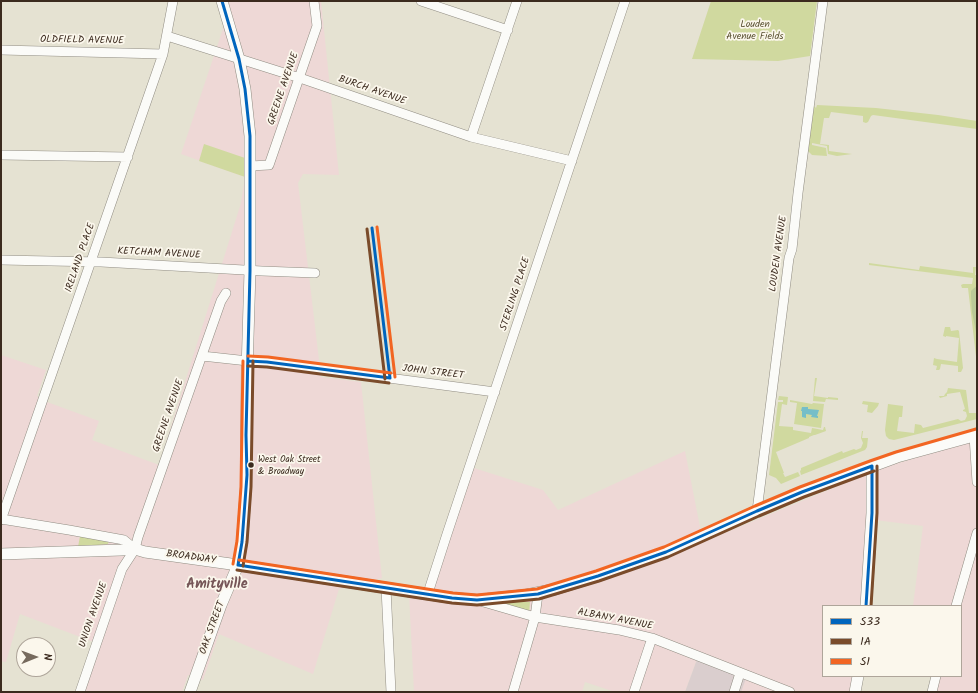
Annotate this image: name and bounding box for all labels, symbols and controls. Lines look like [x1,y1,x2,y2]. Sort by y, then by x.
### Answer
park label: Louden Avenue Fields [726,19,784,42]
street label: OLDFIELD AVENUE [40,34,124,48]
street label: GREENE AVENUE [266,51,302,127]
street label: BURCH AVENUE [337,74,407,108]
street label: LOUDEN AVENUE [768,215,790,293]
street label: IRELAND PLACE [64,222,98,294]
street label: KETCHAM AVENUE [117,246,201,262]
street label: STERLING PLACE [498,256,534,332]
street label: JOHN STREET [402,363,464,383]
street label: GREENE AVENUE [151,378,187,454]
place label: West Oak Street & Broadway [258,455,320,476]
marker: West Oak Street & Broadway [246,460,256,470]
street label: BROADWAY [165,549,217,567]
district label: Amityville [186,578,248,594]
street label: UNION AVENUE [77,581,111,649]
street label: OAK STREET [198,600,228,656]
legend [822,605,962,677]
street label: ALBANY AVENUE [576,607,654,633]
text: S33 [860,612,880,631]
text: 1A [860,632,871,651]
north arrow [16,637,56,677]
text: S1 [860,652,870,671]
text: N [38,653,56,660]

